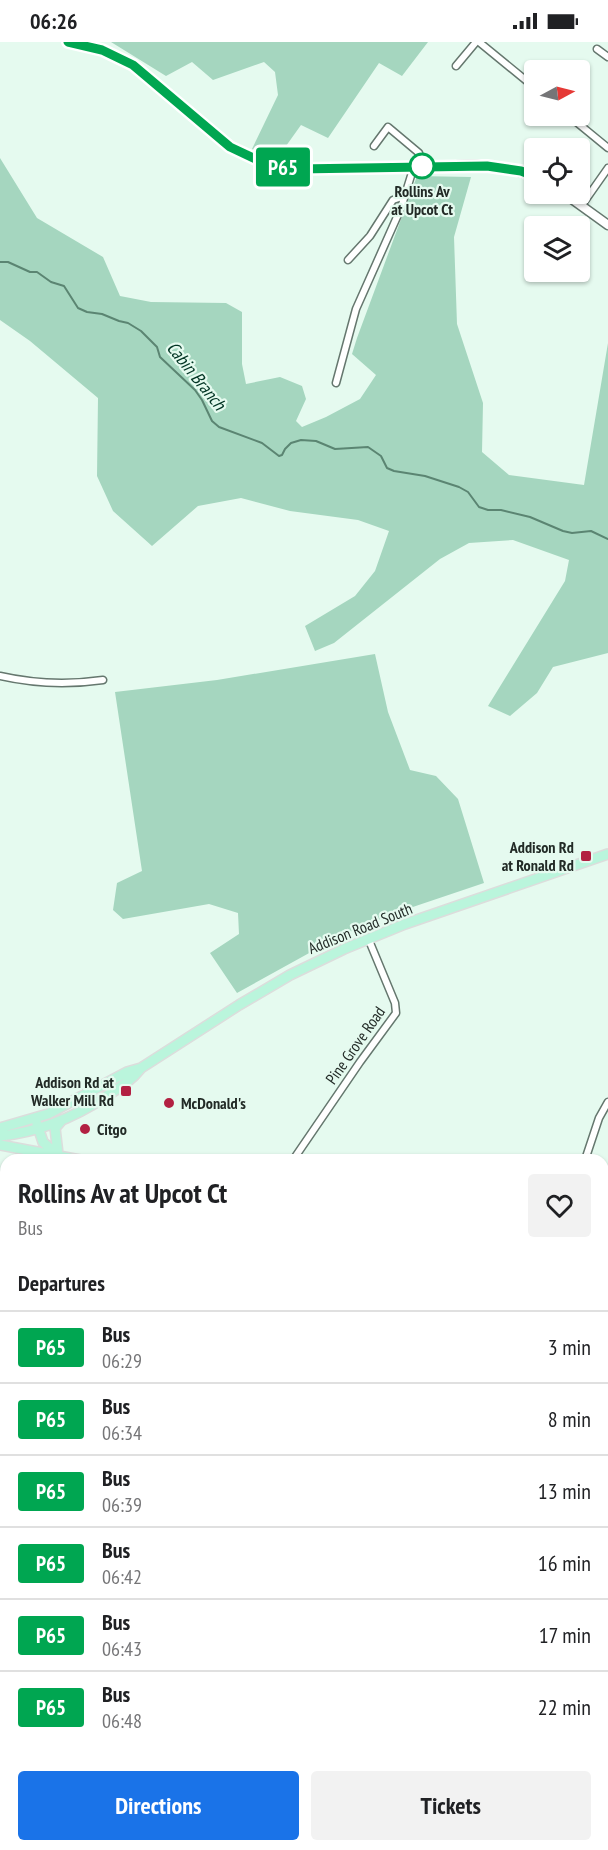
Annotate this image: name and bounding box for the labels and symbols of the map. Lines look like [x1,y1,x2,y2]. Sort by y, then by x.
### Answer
north arrow [524,60,590,126]
line badge: P65 [248,148,318,186]
marker: Rollins Av at Upcot Ct [409,153,435,179]
place label: Rollins Av at Upcot Ct [391,181,453,219]
water label: Cabin Branch [162,337,232,415]
place label: Addison Rd at Ronald Rd [502,837,574,875]
marker: Addison Rd at Ronald Rd [579,849,593,863]
street label: Addison Road South [305,898,415,958]
street label: Pine Grove Road [321,1002,389,1088]
place label: Addison Rd at Walker Mill Rd [30,1072,114,1110]
marker: Addison Rd at Walker Mill Rd [119,1084,133,1098]
place label: McDonald's [181,1093,246,1113]
marker: McDonald's [162,1096,176,1110]
place label: Citgo [97,1119,127,1139]
marker: Citgo [78,1122,92,1136]

